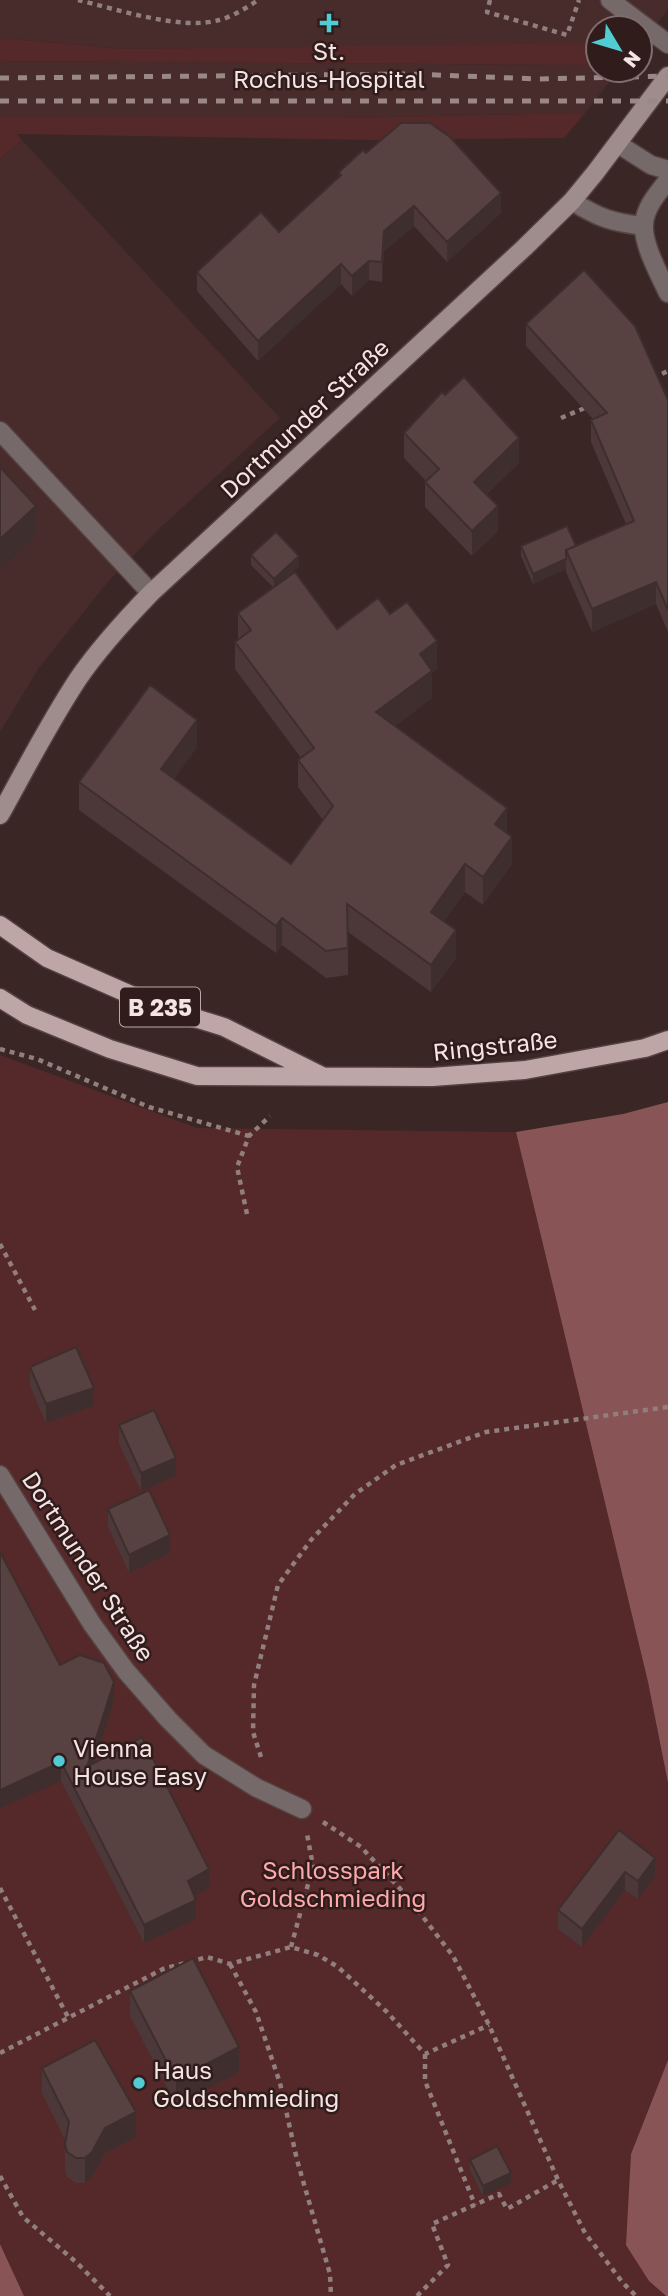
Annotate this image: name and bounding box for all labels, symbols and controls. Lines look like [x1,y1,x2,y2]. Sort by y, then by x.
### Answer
marker: St. Rochus-Hospital [319,13,339,33]
north arrow [584,14,654,84]
place label: St. Rochus-Hospital [233,36,425,93]
text: N [619,47,646,73]
street label: Dortmunder Straße [214,332,394,504]
road number: B 235 [120,988,200,1026]
street label: Ringstraße [431,1024,559,1066]
street label: Dortmunder Straße [17,1466,161,1666]
place label: Vienna House Easy [73,1733,207,1790]
marker: Vienna House Easy [51,1753,67,1769]
park label: Schlosspark Goldschmieding [240,1855,426,1912]
place label: Haus Goldschmieding [153,2055,339,2112]
marker: Haus Goldschmieding [131,2075,147,2091]

